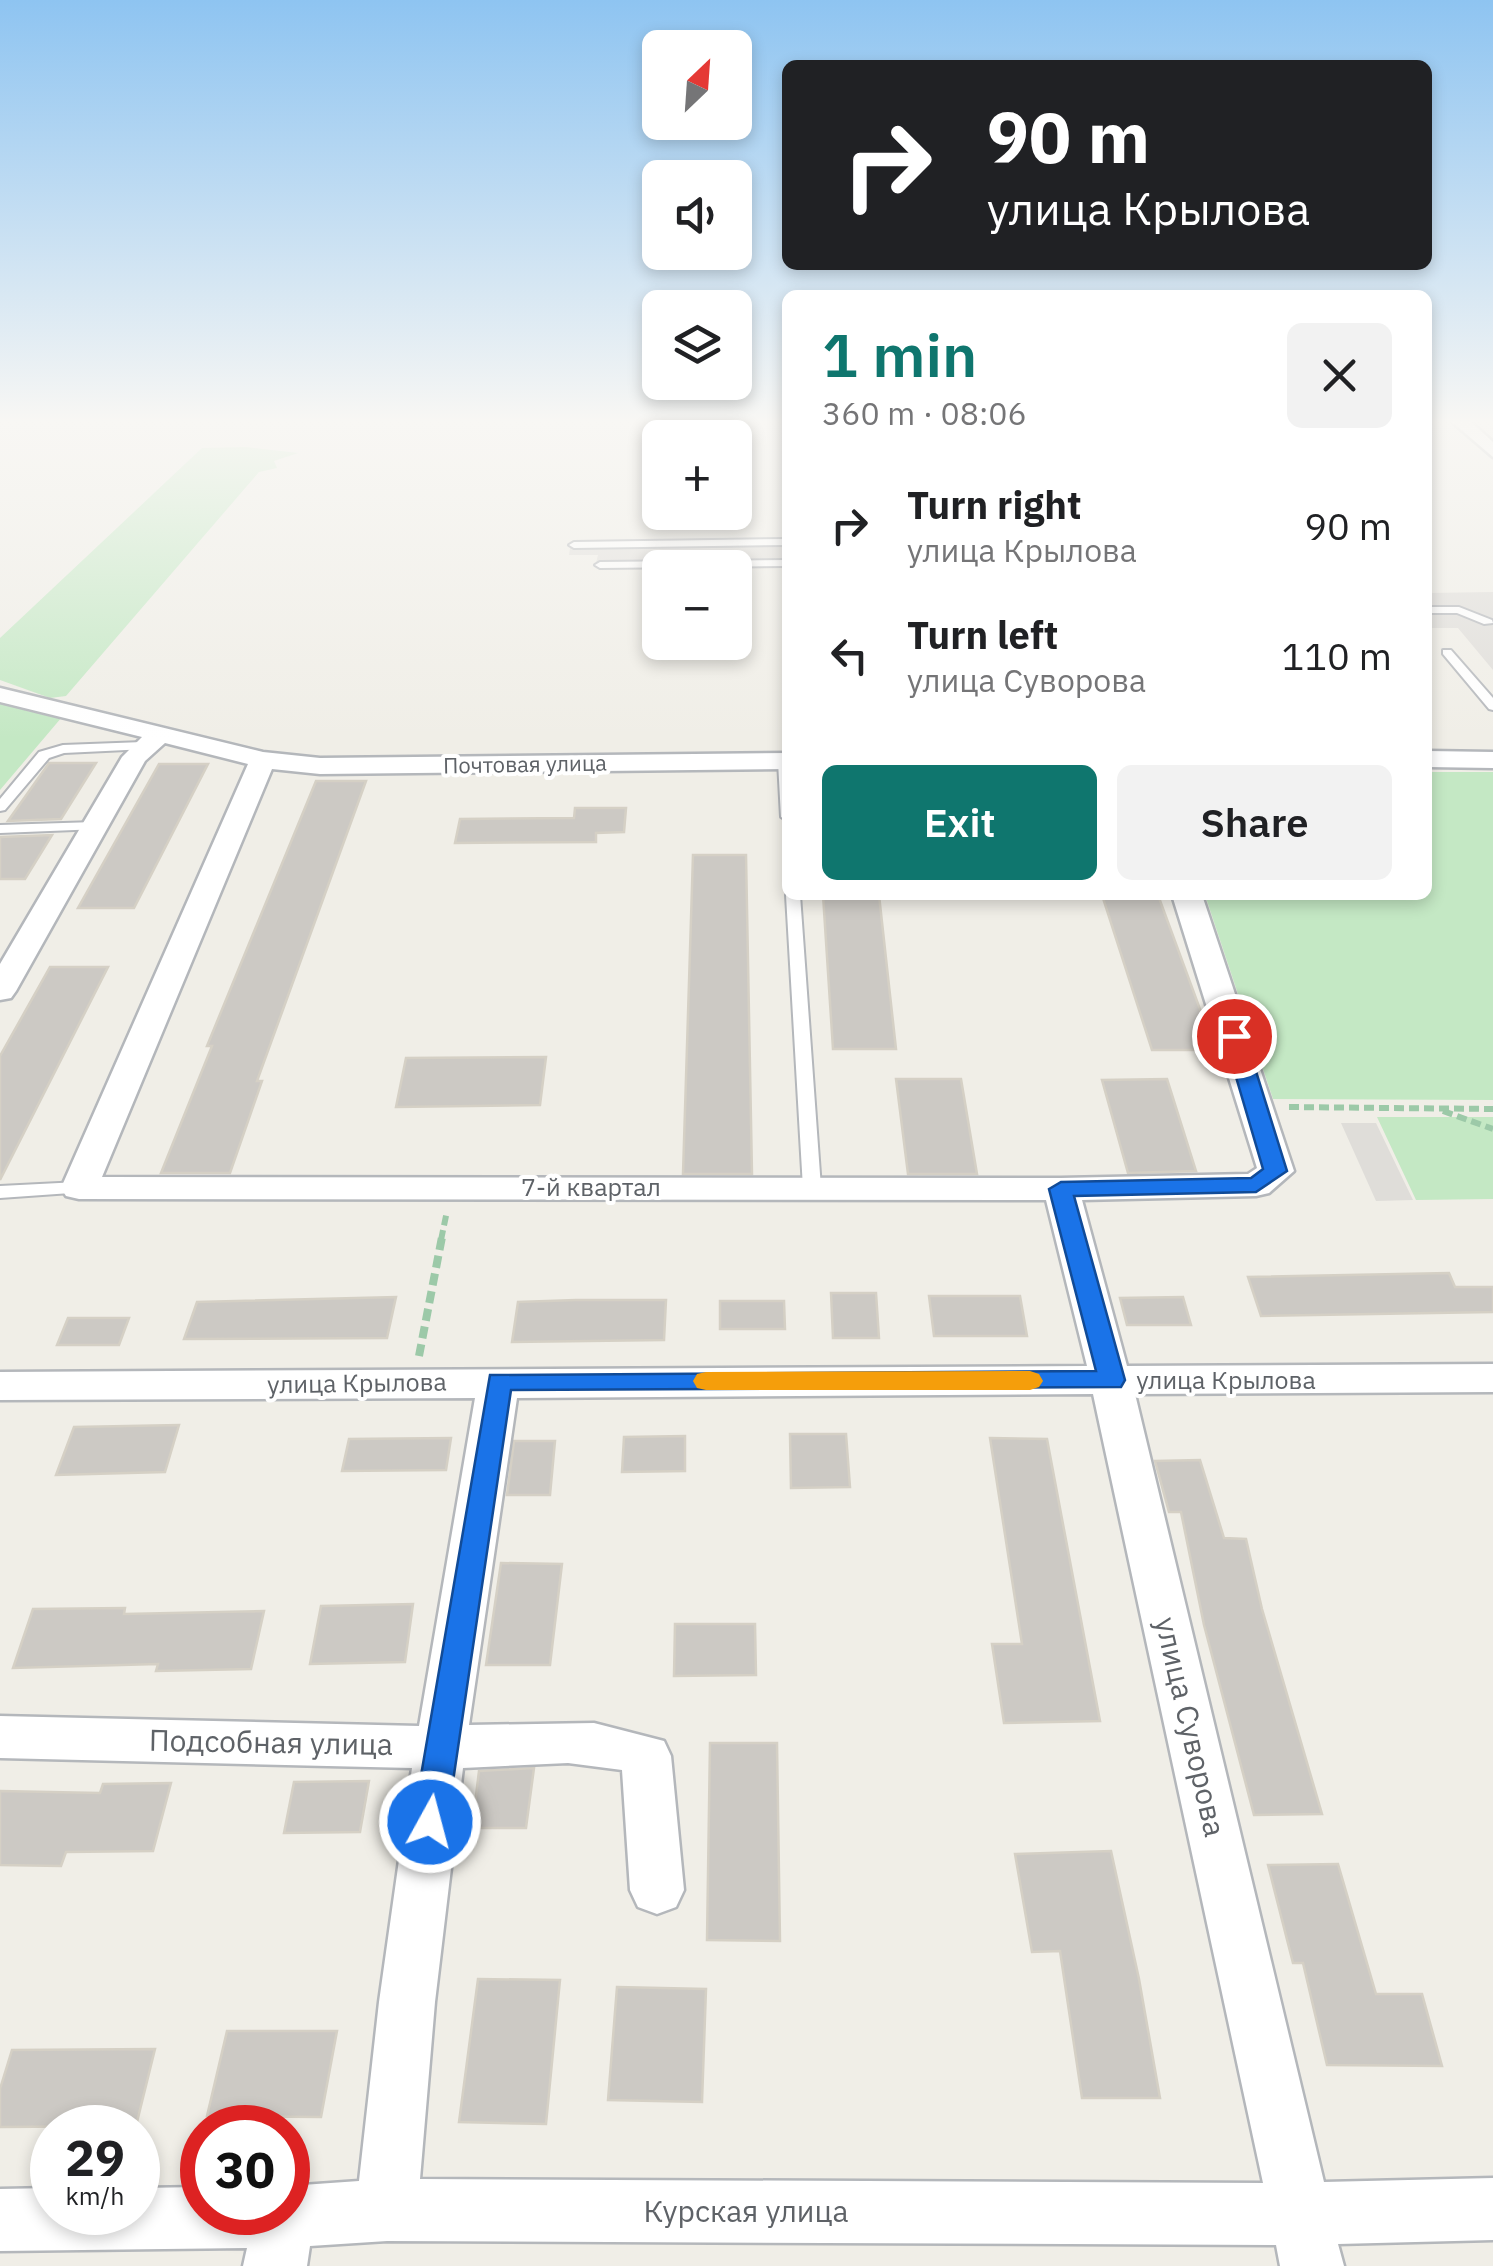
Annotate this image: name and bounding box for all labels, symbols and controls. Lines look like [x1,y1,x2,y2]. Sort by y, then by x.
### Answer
north arrow [642,30,752,140]
map controls [642,30,752,660]
text: 90 m [987,91,1150,182]
icon: right [822,100,952,230]
button: sound [642,160,752,270]
text: улица Крылова [987,179,1310,237]
button: layers [642,290,752,400]
text: 1 min [822,315,977,394]
button: close [1287,323,1392,428]
text: 360 m · 08:06 [822,392,1027,434]
button: + [642,420,752,530]
text: Turn right [907,480,1082,529]
icon: right [822,498,877,553]
text: 90 m [1304,501,1392,550]
text: улица Крылова [907,529,1137,571]
button: − [642,550,752,660]
text: Turn left [907,610,1058,659]
icon: left [822,628,877,683]
text: 110 m [1281,631,1392,680]
text: улица Суворова [907,659,1146,701]
street label: Почтовая улица [443,748,607,779]
button: Exit [822,765,1097,880]
button: Share [1117,765,1392,880]
pin [1192,994,1277,1079]
icon: arrive [1207,1009,1262,1064]
street label: 7-й квартал [521,1170,661,1203]
street label: улица Крылова [1136,1363,1316,1396]
street label: улица Крылова [267,1364,447,1401]
street label: улица Суворова [1147,1613,1236,1840]
street label: Подсобная улица [149,1720,393,1763]
position arrow [378,1770,482,1874]
speed limit sign: 30 [180,2105,310,2235]
text: 29 [65,2125,125,2190]
text: km/h [66,2179,124,2212]
street label: Курская улица [643,2191,849,2230]

